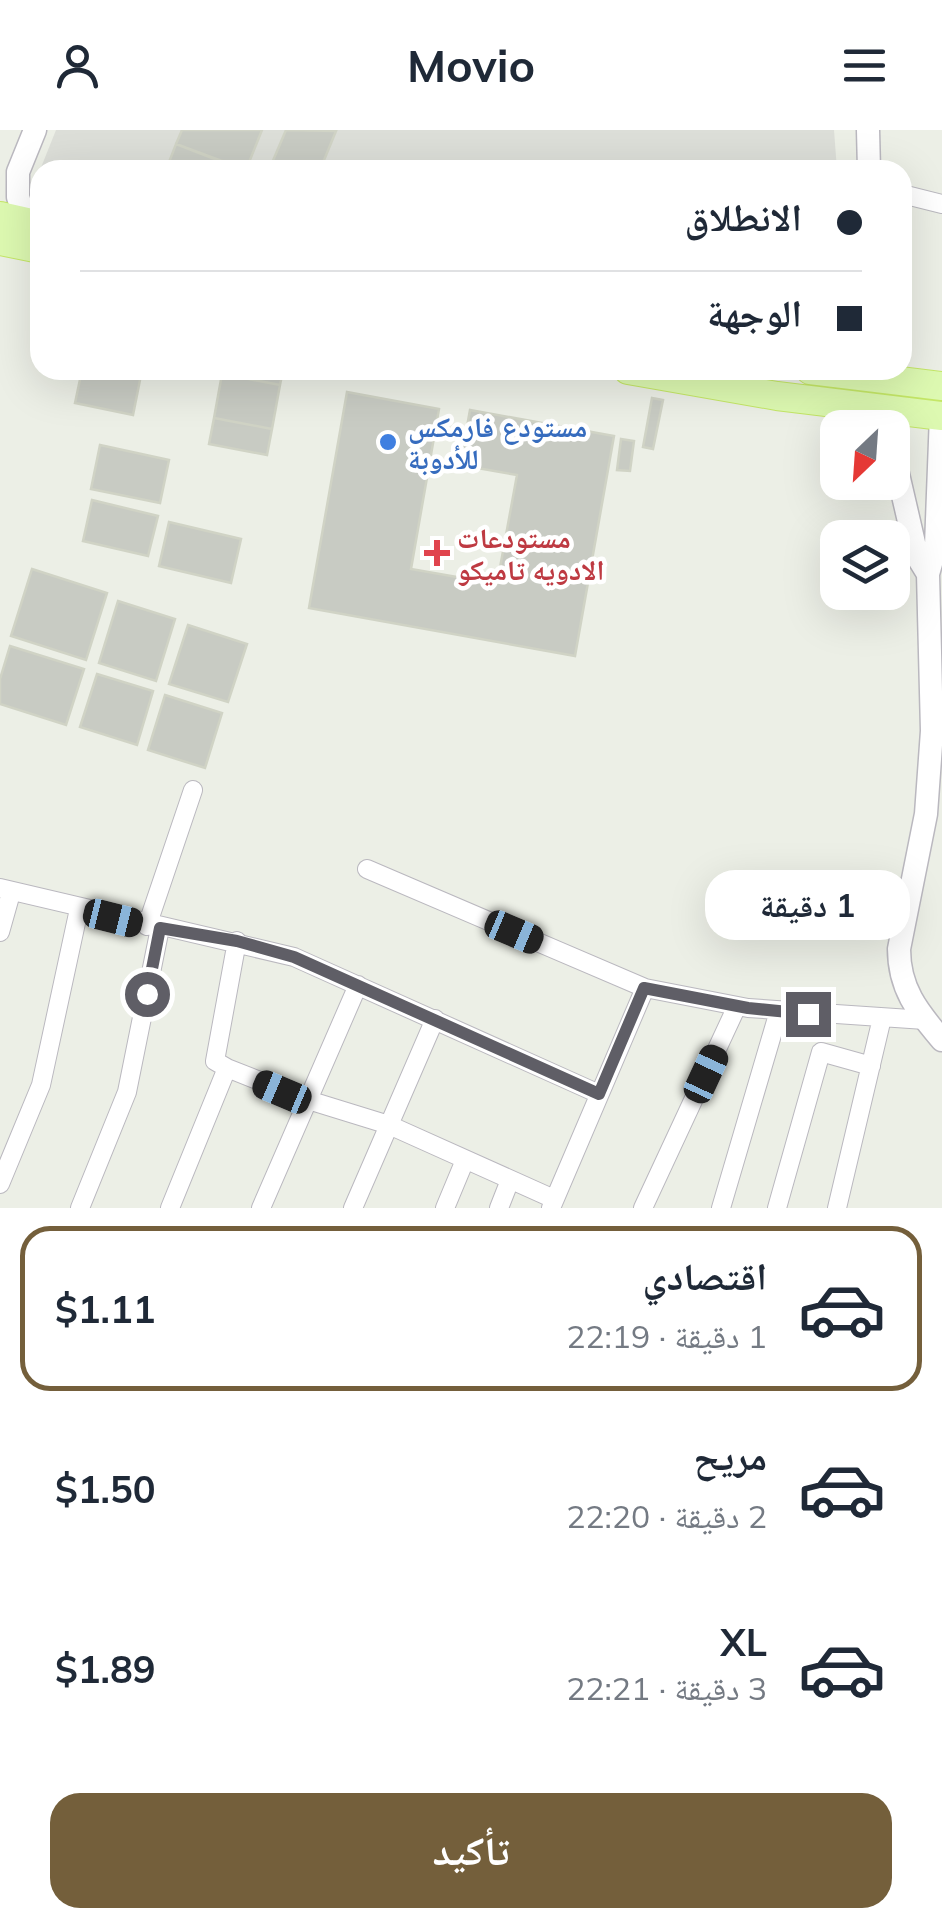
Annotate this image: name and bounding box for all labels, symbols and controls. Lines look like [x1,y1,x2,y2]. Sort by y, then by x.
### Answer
text: Movio [407,37,535,93]
icon: person [50,38,105,93]
icon: menu [837,38,892,93]
text: الانطلاق [684,193,802,241]
text: الوجهة [707,289,802,337]
place label: مستودع فارمكس للأدوبة [408,409,587,476]
north arrow [820,410,910,500]
map controls [820,410,910,610]
marker: مستودع فارمكس للأدوبة [377,431,399,453]
place label: مستودعات الادويه تاميكو [457,520,604,587]
button: layers [820,520,910,610]
marker: مستودعات الادويه تاميكو [426,542,448,564]
callout: 1 دقيقة [706,869,910,939]
text: 1 دقيقة [760,885,855,925]
car [80,896,146,940]
car [481,906,547,958]
route start [125,972,170,1017]
route end [786,992,831,1037]
car [680,1040,732,1108]
car [249,1066,315,1118]
text: اقتصادي [643,1252,767,1300]
icon: car [797,1264,887,1354]
text: $1.11 [55,1285,156,1333]
text: 1 دقيقة · 22:19 [566,1316,767,1356]
text: مريح [693,1432,767,1480]
icon: car [797,1444,887,1534]
text: $1.50 [55,1465,156,1513]
text: 2 دقيقة · 22:20 [566,1496,767,1536]
text: XL [720,1618,767,1666]
icon: car [797,1624,887,1714]
text: $1.89 [55,1645,156,1693]
text: 3 دقيقة · 22:21 [566,1668,767,1708]
button: تأكيد [50,1793,892,1908]

